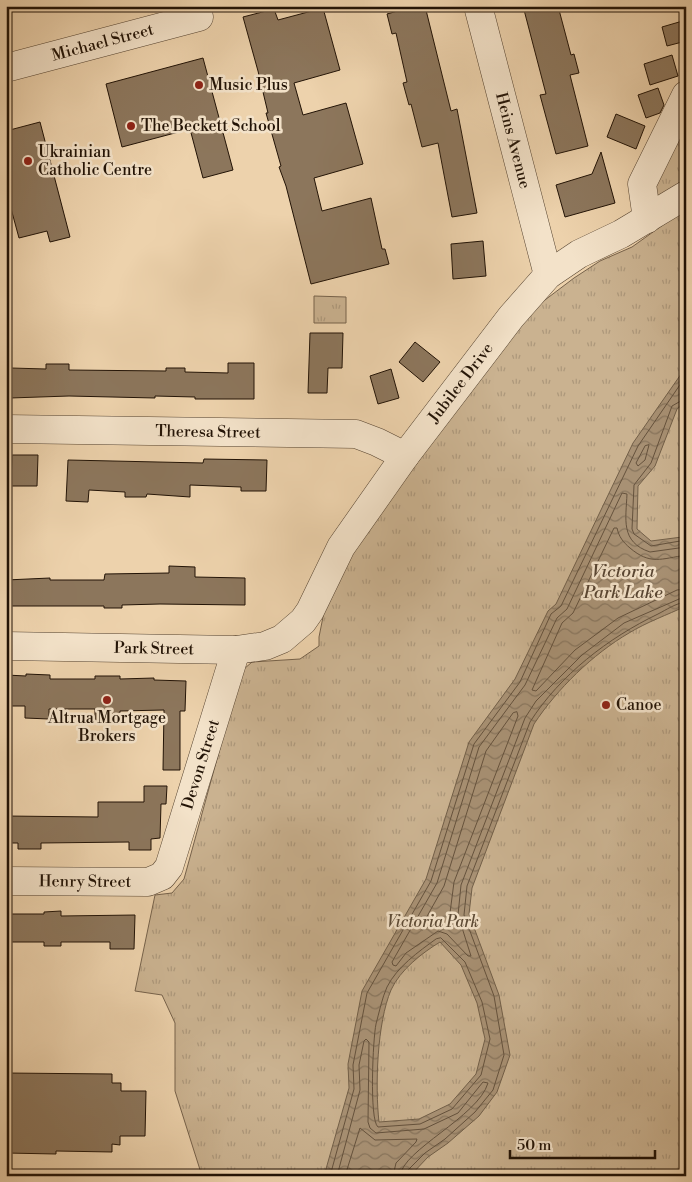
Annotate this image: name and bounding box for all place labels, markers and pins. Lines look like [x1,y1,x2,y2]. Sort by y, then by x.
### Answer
place label: Music Plus [209,75,288,95]
marker: Music Plus [193,79,205,91]
place label: The Beckett School [141,116,281,136]
marker: The Beckett School [125,120,137,132]
place label: Ukrainian Catholic Centre [38,142,152,180]
marker: Ukrainian Catholic Centre [22,155,34,167]
marker: Altrua Mortgage Brokers [101,694,113,706]
place label: Canoe [616,695,662,715]
marker: Canoe [600,699,612,711]
place label: Altrua Mortgage Brokers [47,708,166,746]

